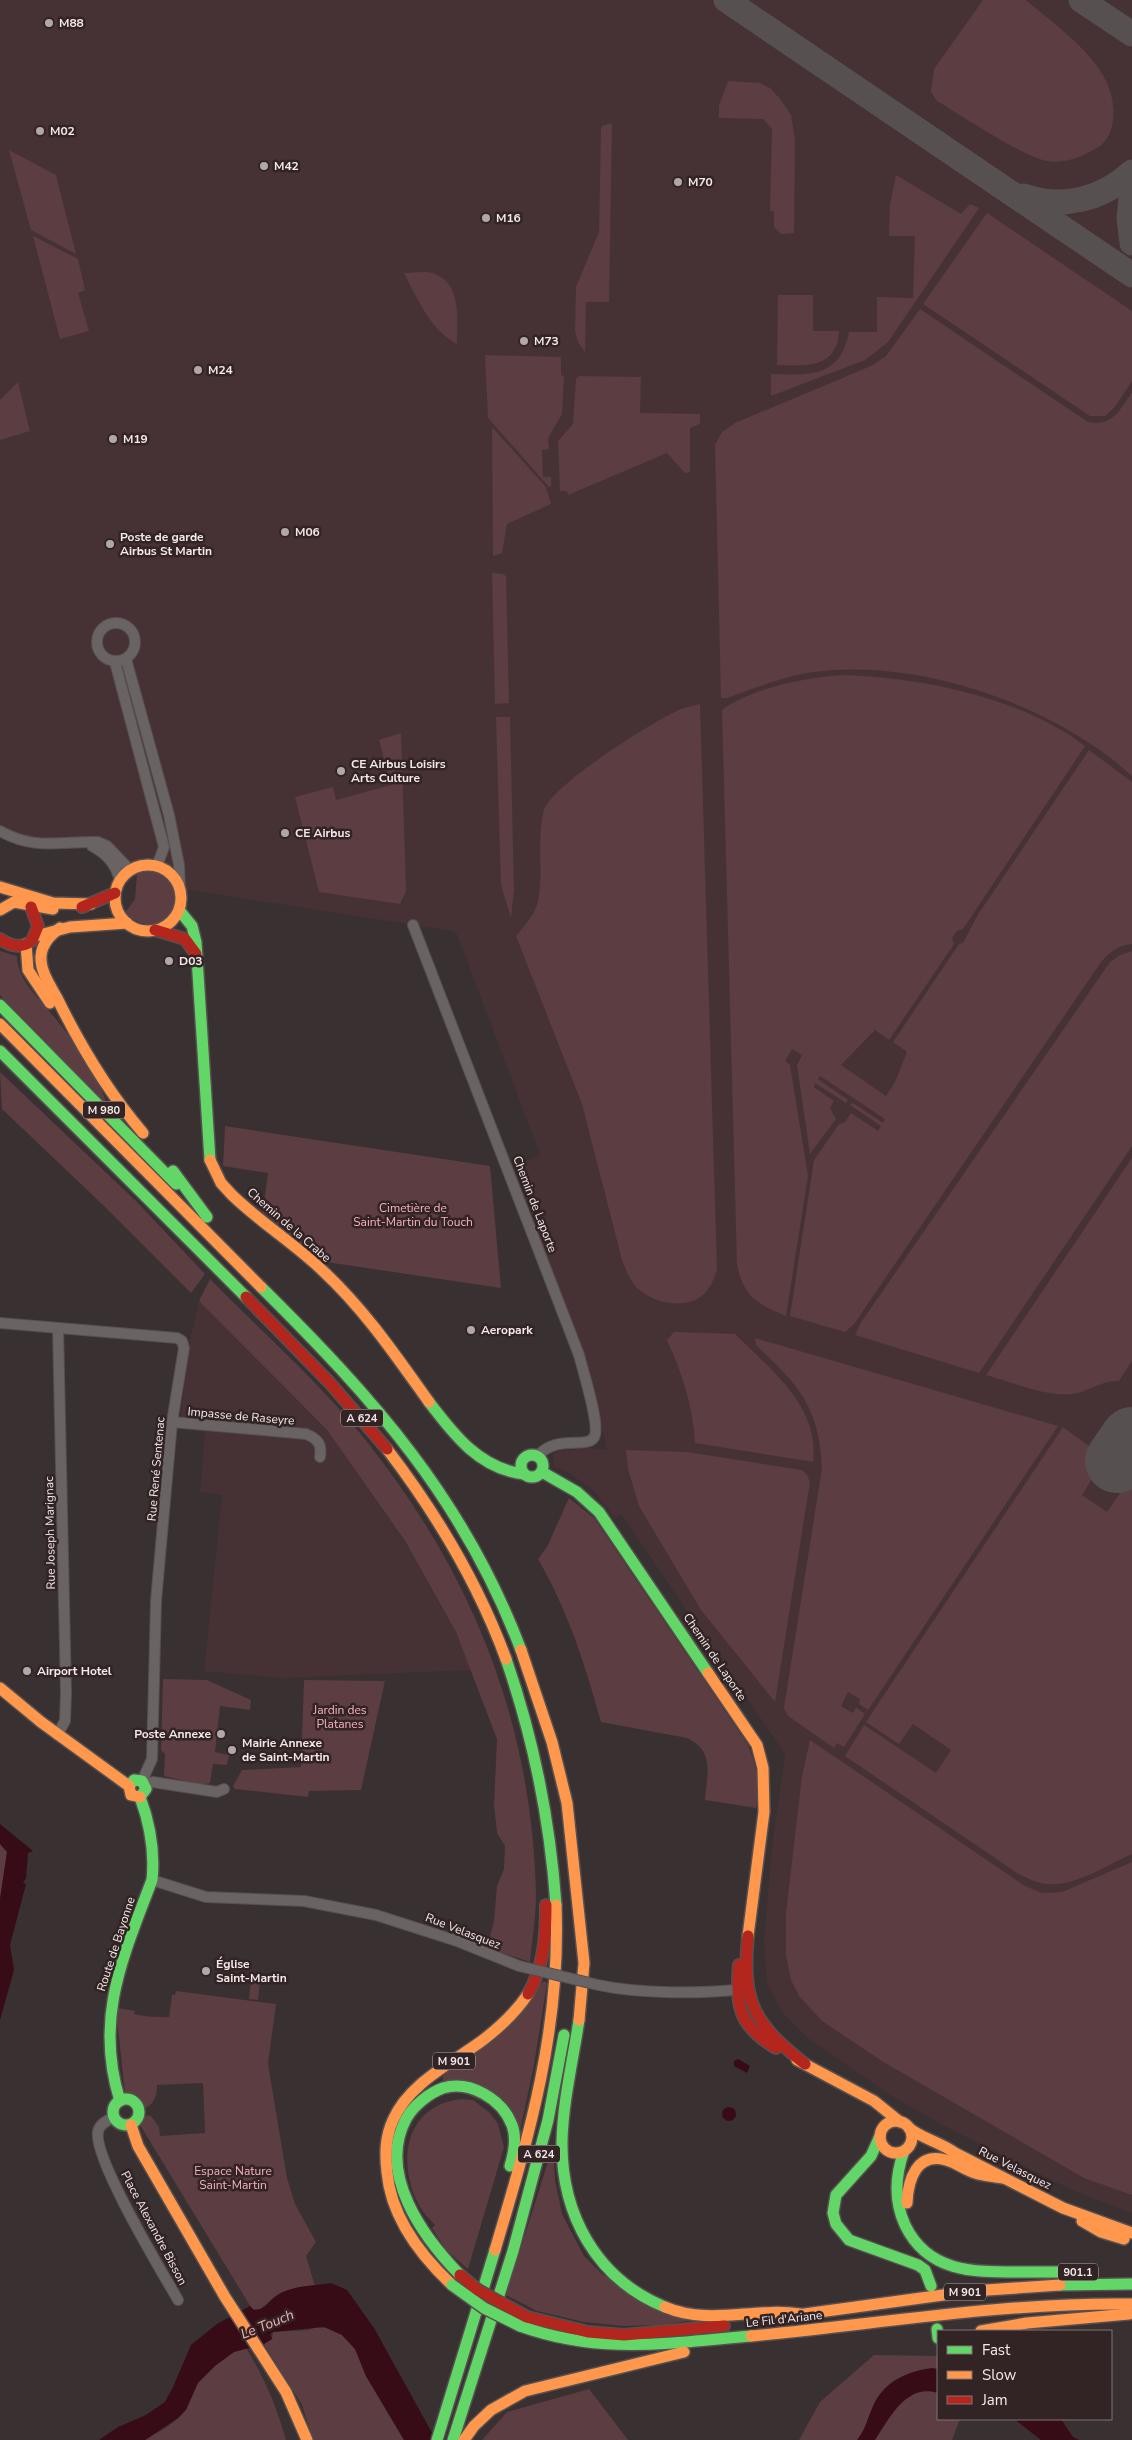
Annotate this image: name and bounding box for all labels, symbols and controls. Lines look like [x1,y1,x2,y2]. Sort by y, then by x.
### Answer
place label: M88 [59,15,84,31]
marker: M88 [43,17,55,29]
place label: M02 [50,123,75,139]
marker: M02 [34,125,46,137]
place label: M42 [274,158,299,174]
marker: M42 [258,160,270,172]
place label: M70 [688,174,713,190]
marker: M70 [672,176,684,188]
place label: M16 [496,210,521,226]
marker: M16 [480,212,492,224]
place label: M73 [534,333,559,349]
marker: M73 [518,335,530,347]
place label: M24 [208,362,233,378]
marker: M24 [192,364,204,376]
place label: M19 [123,431,148,447]
marker: M19 [107,433,119,445]
place label: M06 [295,524,320,540]
marker: M06 [279,526,291,538]
place label: Poste de garde Airbus St Martin [120,529,212,559]
marker: Poste de garde Airbus St Martin [104,538,116,550]
place label: CE Airbus Loisirs Arts Culture [351,756,446,786]
marker: CE Airbus Loisirs Arts Culture [335,765,347,777]
place label: CE Airbus [295,825,350,841]
marker: CE Airbus [279,827,291,839]
place label: D03 [179,953,203,969]
marker: D03 [163,955,175,967]
road number: M 980 [83,1102,125,1118]
street label: Chemin de Laporte [509,1153,561,1255]
street label: Chemin de la Crabe [244,1184,334,1266]
park label: Cimetière de Saint-Martin du Touch [353,1200,473,1230]
place label: Aeropark [481,1322,533,1338]
marker: Aeropark [465,1324,477,1336]
street label: Impasse de Raseyre [187,1403,295,1429]
road number: A 624 [341,1410,383,1426]
street label: Rue René Sentenac [143,1416,169,1522]
street label: Rue Joseph Marignac [41,1476,59,1590]
street label: Chemin de Laporte [680,1610,750,1704]
place label: Airport Hotel [37,1663,112,1679]
marker: Airport Hotel [21,1665,33,1677]
park label: Jardin des Platanes [312,1702,367,1732]
place label: Poste Annexe [134,1726,211,1742]
marker: Poste Annexe [215,1728,227,1740]
place label: Mairie Annexe de Saint-Martin [242,1735,330,1765]
marker: Mairie Annexe de Saint-Martin [226,1744,238,1756]
street label: Route de Bayonne [93,1895,139,1993]
street label: Rue Velasquez [423,1909,503,1953]
place label: Église Saint-Martin [216,1956,287,1986]
marker: Église Saint-Martin [200,1965,212,1977]
road number: M 901 [433,2052,475,2070]
street label: Rue Velasquez [976,2143,1054,2193]
road number: A 624 [518,2146,560,2162]
park label: Espace Nature Saint-Martin [194,2163,272,2193]
street label: Place Alexandre Bisson [117,2168,191,2288]
road number: 901.1 [1058,2264,1098,2280]
road number: M 901 [944,2284,986,2300]
water label: Le Touch [238,2305,297,2344]
street label: Le Fil d'Ariane [745,2307,823,2331]
legend [937,2330,1112,2420]
text: Fast [982,2340,1011,2360]
text: Slow [982,2365,1017,2385]
text: Jam [981,2390,1008,2410]

